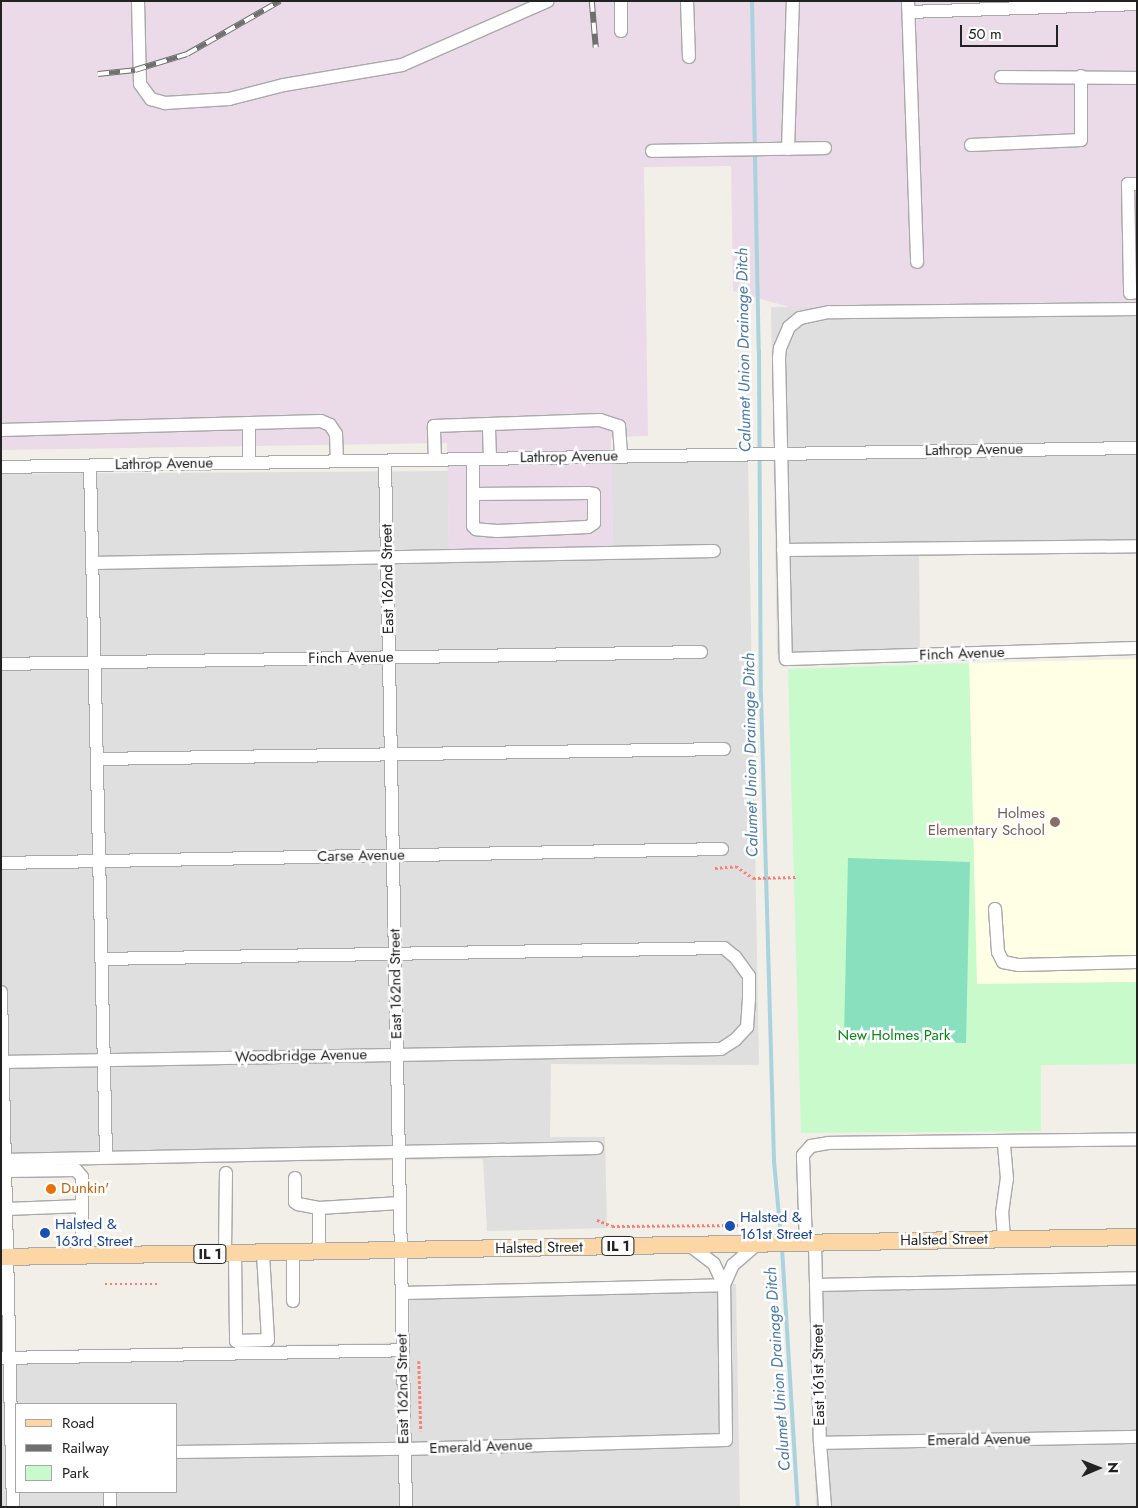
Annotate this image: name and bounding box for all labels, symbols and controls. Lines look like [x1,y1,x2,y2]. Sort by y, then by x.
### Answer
scale bar [963,15,1060,47]
text: 50 m [968,23,1002,45]
water label: Calumet Union Drainage Ditch [733,248,755,452]
street label: Lathrop Avenue [925,440,1023,460]
street label: Lathrop Avenue [520,447,618,467]
street label: Lathrop Avenue [115,454,213,474]
street label: East 162nd Street [378,524,398,634]
street label: Finch Avenue [919,644,1005,664]
street label: Finch Avenue [308,648,394,668]
water label: Calumet Union Drainage Ditch [740,653,762,857]
place label: Holmes Elementary School [928,804,1045,839]
marker: Holmes Elementary School [1049,816,1061,828]
street label: Carse Avenue [317,846,405,866]
street label: East 162nd Street [386,929,406,1039]
park label: New Holmes Park [838,1027,950,1045]
street label: Woodbridge Avenue [235,1046,367,1066]
place label: Dunkin' [61,1180,109,1198]
marker: Dunkin' [45,1183,57,1195]
place label: Halsted & 161st Street [740,1208,812,1243]
place label: Halsted & 163rd Street [55,1215,133,1250]
marker: Halsted & 161st Street [724,1220,736,1232]
marker: Halsted & 163rd Street [39,1227,51,1239]
street label: Halsted Street [900,1230,988,1250]
road number: IL 1 [600,1234,636,1258]
street label: Halsted Street [495,1238,583,1258]
road number: IL 1 [192,1242,228,1266]
water label: Calumet Union Drainage Ditch [761,1266,795,1472]
street label: East 161st Street [809,1324,829,1426]
street label: East 162nd Street [393,1334,413,1444]
legend [15,1403,178,1493]
text: Road [62,1412,94,1434]
street label: Emerald Avenue [927,1430,1031,1450]
street label: Emerald Avenue [429,1436,533,1458]
text: Railway [62,1437,109,1459]
north arrow [1073,1443,1123,1493]
text: Park [62,1462,89,1484]
text: N [1103,1462,1123,1473]

